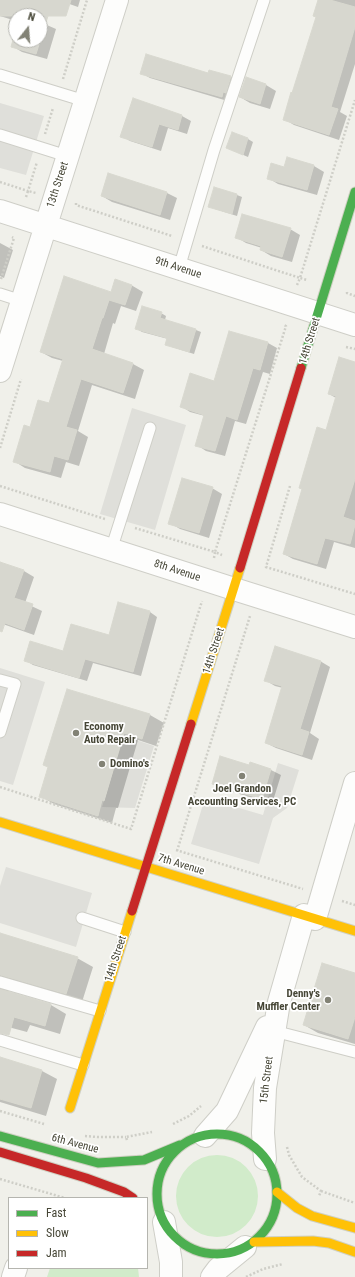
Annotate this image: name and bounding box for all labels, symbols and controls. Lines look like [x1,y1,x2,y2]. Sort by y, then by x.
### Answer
north arrow [8,8,48,48]
text: N [26,10,36,24]
street label: 13th Street [44,160,72,210]
street label: 9th Avenue [153,254,203,282]
street label: 14th Street [297,316,323,366]
street label: 8th Avenue [152,557,202,585]
street label: 14th Street [200,626,228,676]
place label: Economy Auto Repair [84,720,136,746]
marker: Economy Auto Repair [71,728,81,738]
place label: Domino's [110,757,149,771]
marker: Domino's [97,759,107,769]
marker: Joel Grandon Accounting Services, PC [237,771,247,781]
place label: Joel Grandon Accounting Services, PC [188,782,296,808]
street label: 7th Avenue [156,852,206,878]
street label: 14th Street [102,934,130,984]
place label: Denny's Muffler Center [257,987,320,1013]
marker: Denny's Muffler Center [323,995,333,1005]
street label: 15th Street [258,1056,276,1104]
street label: 6th Avenue [50,1131,100,1157]
legend [8,1197,148,1269]
text: Fast [46,1206,66,1220]
text: Slow [46,1226,69,1240]
text: Jam [46,1246,67,1260]

